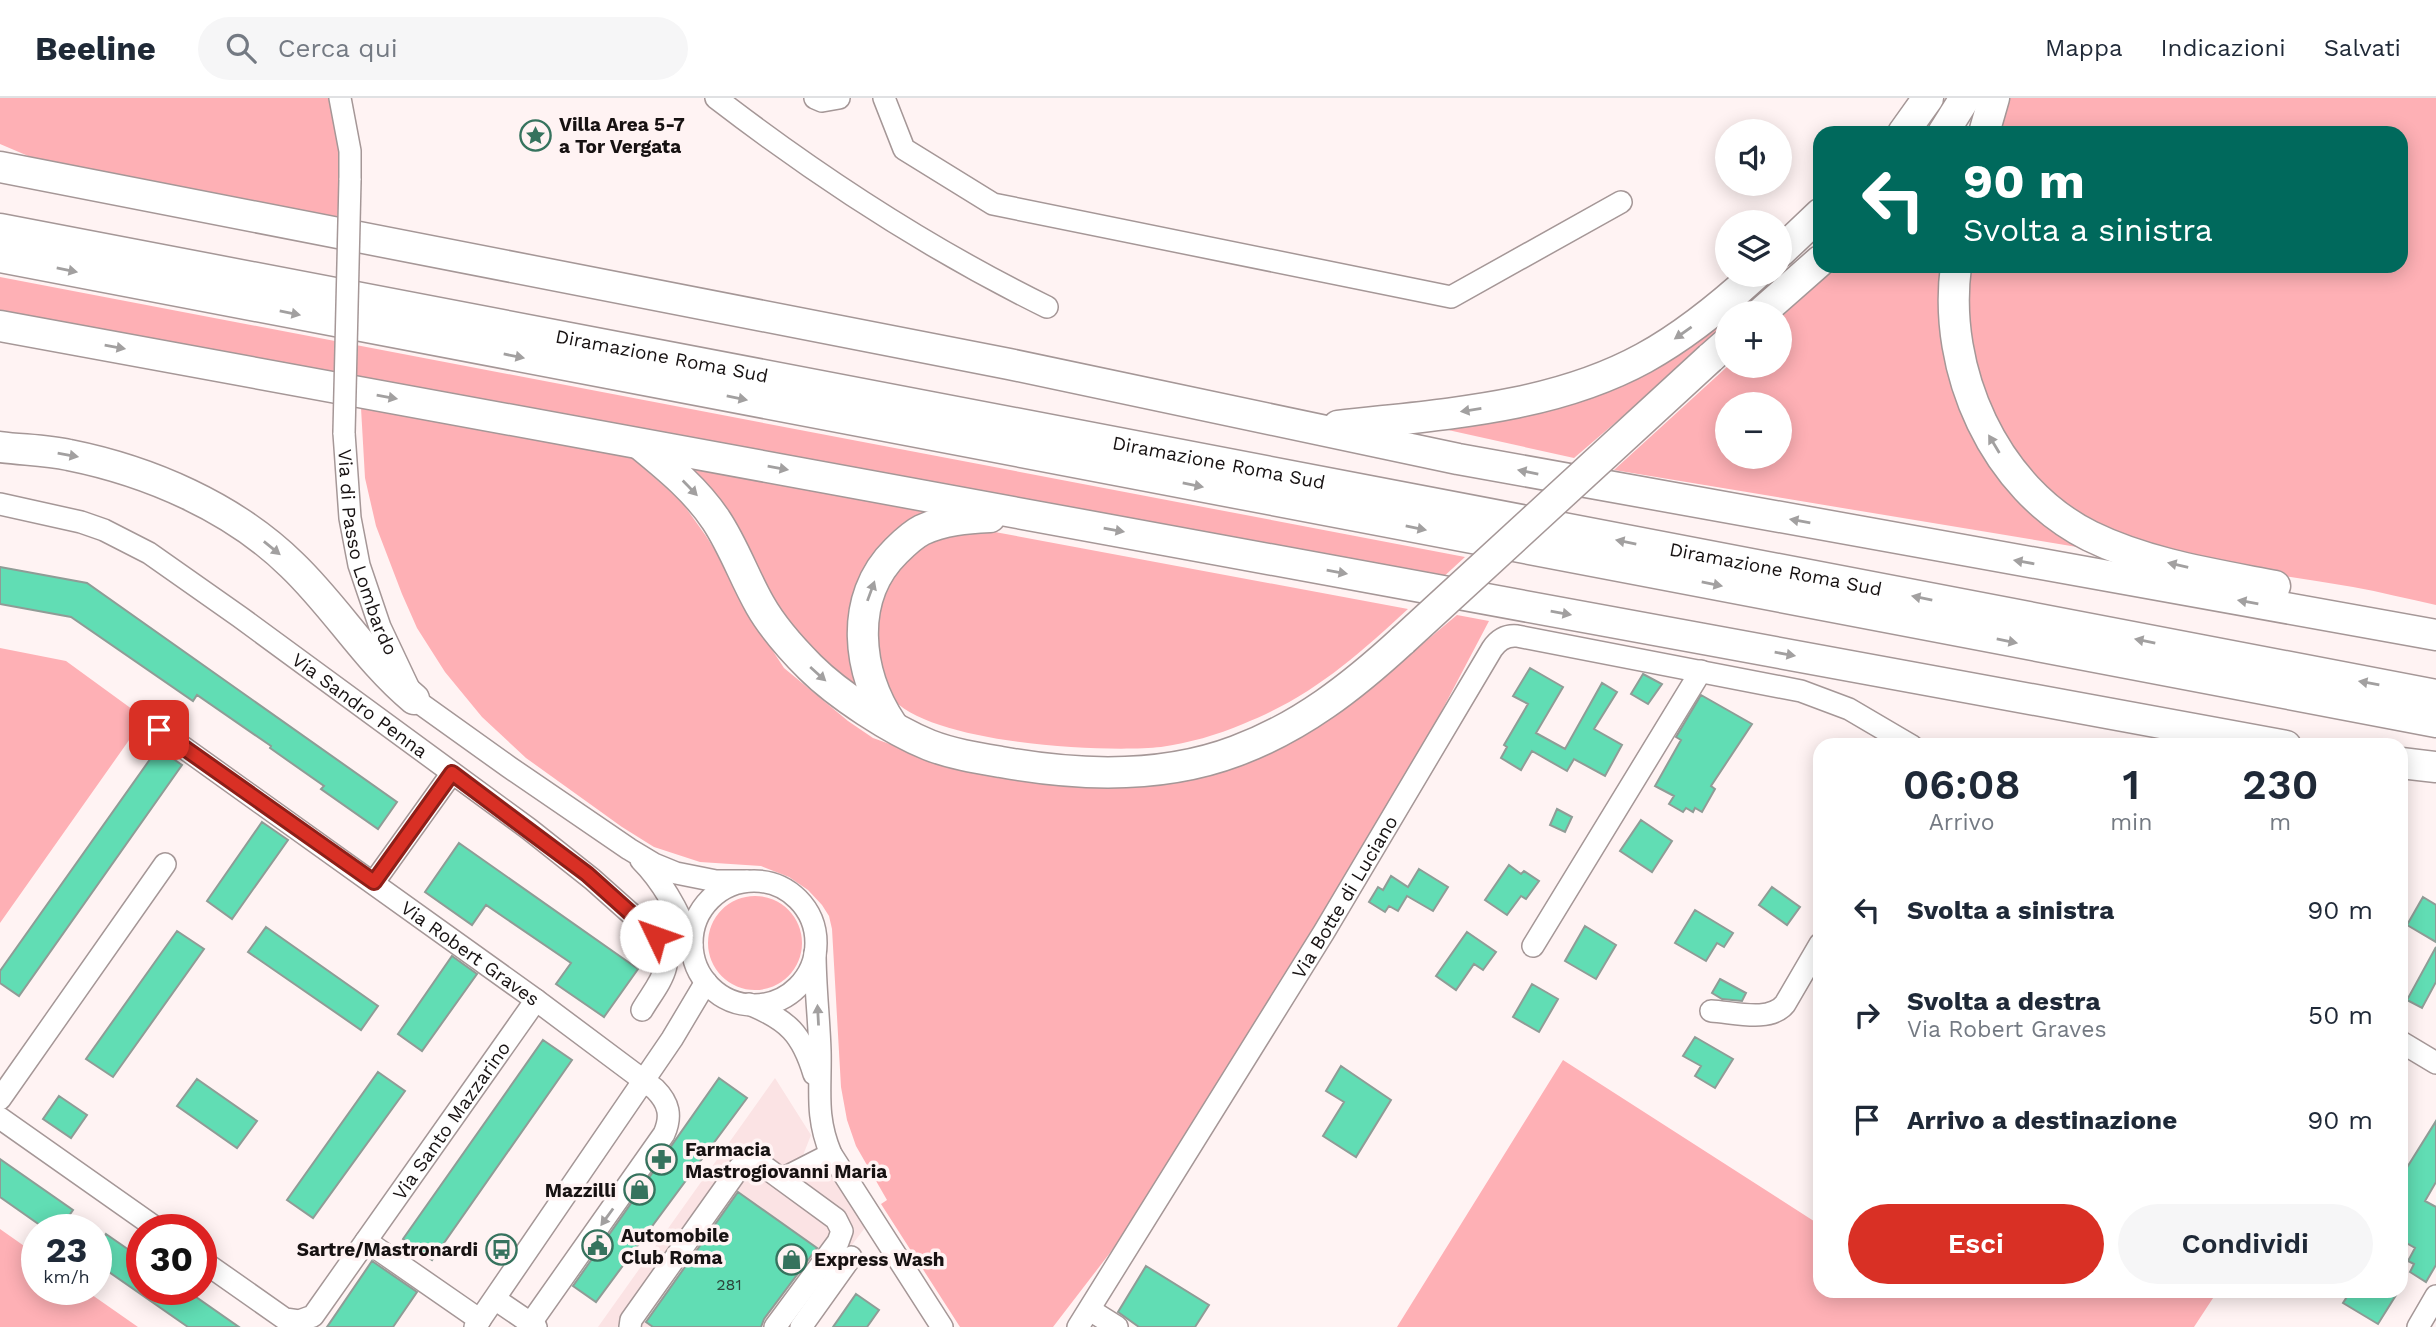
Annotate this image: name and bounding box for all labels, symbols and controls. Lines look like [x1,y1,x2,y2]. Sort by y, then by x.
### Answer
search box [198,17,688,80]
text: Beeline [35,29,156,68]
icon: search [222,29,260,67]
text: Cerca qui [278,33,398,63]
text: Mappa [2045,34,2123,62]
text: Indicazioni [2161,34,2286,62]
text: Salvati [2324,34,2401,62]
place label: Villa Area 5-7 a Tor Vergata [559,113,685,158]
place icon: Villa Area 5-7 a Tor Vergata [519,118,553,152]
map controls [1715,119,1792,469]
button: sound [1715,119,1792,196]
text: 90 m [1963,152,2085,210]
icon: left [1848,154,1939,245]
button: layers [1715,210,1792,287]
text: Svolta a sinistra [1963,211,2213,249]
one-way arrow [56,264,78,275]
button: + [1715,301,1792,378]
one-way arrow [279,308,301,319]
street label: Diramazione Roma Sud [554,325,770,388]
one-way arrow [1674,326,1692,340]
one-way arrow [104,342,126,353]
one-way arrow [503,350,525,361]
one-way arrow [376,392,398,403]
button: − [1715,392,1792,469]
one-way arrow [726,393,748,404]
one-way arrow [1460,405,1482,416]
street label: Diramazione Roma Sud [1111,431,1327,494]
one-way arrow [1987,434,2000,453]
street label: Via di Passo Lombardo [333,448,403,659]
one-way arrow [57,450,79,461]
one-way arrow [767,463,789,474]
one-way arrow [1517,466,1539,477]
one-way arrow [681,479,697,496]
one-way arrow [1182,480,1204,491]
one-way arrow [1789,516,1811,527]
one-way arrow [1405,522,1427,533]
one-way arrow [1103,525,1125,536]
one-way arrow [1615,536,1637,547]
street label: Diramazione Roma Sud [1667,538,1884,601]
one-way arrow [263,541,281,556]
one-way arrow [2013,556,2035,567]
one-way arrow [2166,559,2188,570]
one-way arrow [1327,567,1349,578]
one-way arrow [1701,579,1723,590]
one-way arrow [865,580,876,601]
one-way arrow [1911,592,1933,603]
one-way arrow [2237,596,2259,607]
one-way arrow [1550,608,1572,619]
one-way arrow [1996,635,2018,646]
one-way arrow [2134,635,2156,646]
street label: Via Sandro Penna [287,648,432,763]
one-way arrow [1774,649,1796,660]
one-way arrow [809,666,827,682]
one-way arrow [2358,677,2380,688]
pin [129,700,189,760]
icon: arrive [140,711,178,749]
text: 06:08 [1903,760,2021,809]
text: 1 [2123,760,2140,809]
text: 230 [2242,760,2318,809]
text: Arrivo [1929,809,1995,836]
text: min [2110,809,2152,836]
text: m [2269,809,2291,836]
street label: Via Botte di Luciano [1287,811,1403,983]
icon: left [1848,891,1886,929]
text: Svolta a sinistra [1907,895,2114,925]
text: 90 m [2307,895,2373,925]
street label: Via Robert Graves [396,896,544,1011]
position arrow [619,899,693,973]
text: Svolta a destra [1907,986,2100,1016]
icon: right [1848,996,1886,1034]
text: 50 m [2308,1000,2373,1030]
one-way arrow [812,1004,823,1026]
text: Via Robert Graves [1907,1016,2107,1043]
street label: Via Santo Mazzarino [388,1037,515,1204]
icon: arrive [1848,1101,1886,1139]
text: Arrivo a destinazione [1907,1105,2177,1135]
text: 90 m [2307,1105,2373,1135]
place label: Farmacia Mastrogiovanni Maria [685,1138,887,1183]
pharmacy icon: Farmacia Mastrogiovanni Maria [645,1143,679,1177]
shop icon: Mazzilli [622,1173,656,1207]
place label: Mazzilli [545,1179,616,1202]
button: Esci [1848,1204,2104,1284]
button: Condividi [2118,1204,2373,1284]
one-way arrow [600,1208,614,1226]
speed limit sign: 30 [126,1214,217,1305]
place label: Automobile Club Roma [621,1224,729,1269]
text: 23 [46,1229,87,1271]
public building icon: Automobile Club Roma [581,1229,615,1263]
bus stop icon: Sartre/Mastronardi [484,1232,518,1266]
place label: Sartre/Mastronardi [297,1238,478,1261]
shop icon: Express Wash [774,1242,808,1276]
place label: Express Wash [814,1248,945,1271]
text: km/h [43,1266,90,1287]
house number: 281 [716,1275,742,1294]

